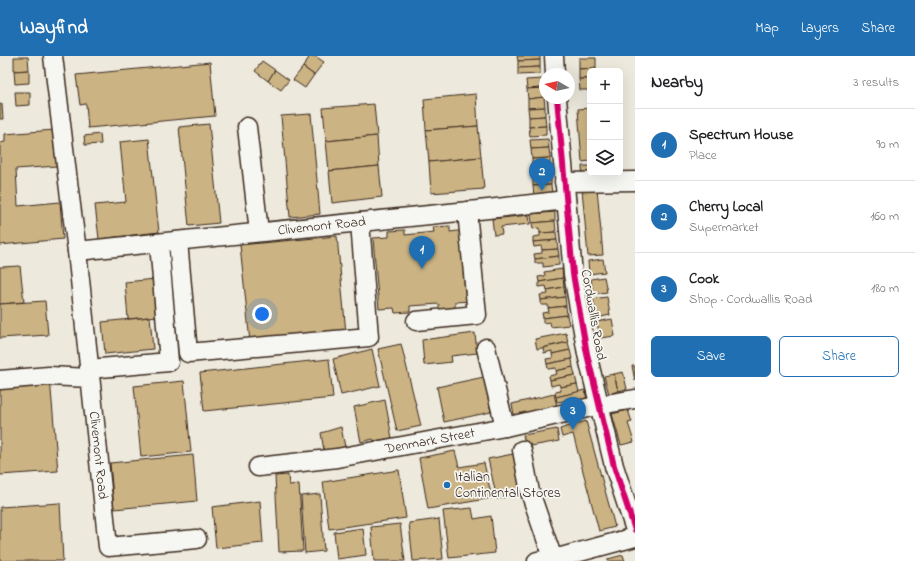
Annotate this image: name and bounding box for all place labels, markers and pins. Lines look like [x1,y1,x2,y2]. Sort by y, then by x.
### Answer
pin: 2 [529,158,555,191]
pin: 1 [409,236,435,269]
pin: 3 [560,397,586,430]
place label: Italian Continental Stores [455,467,561,504]
marker: Italian Continental Stores [442,480,452,490]

